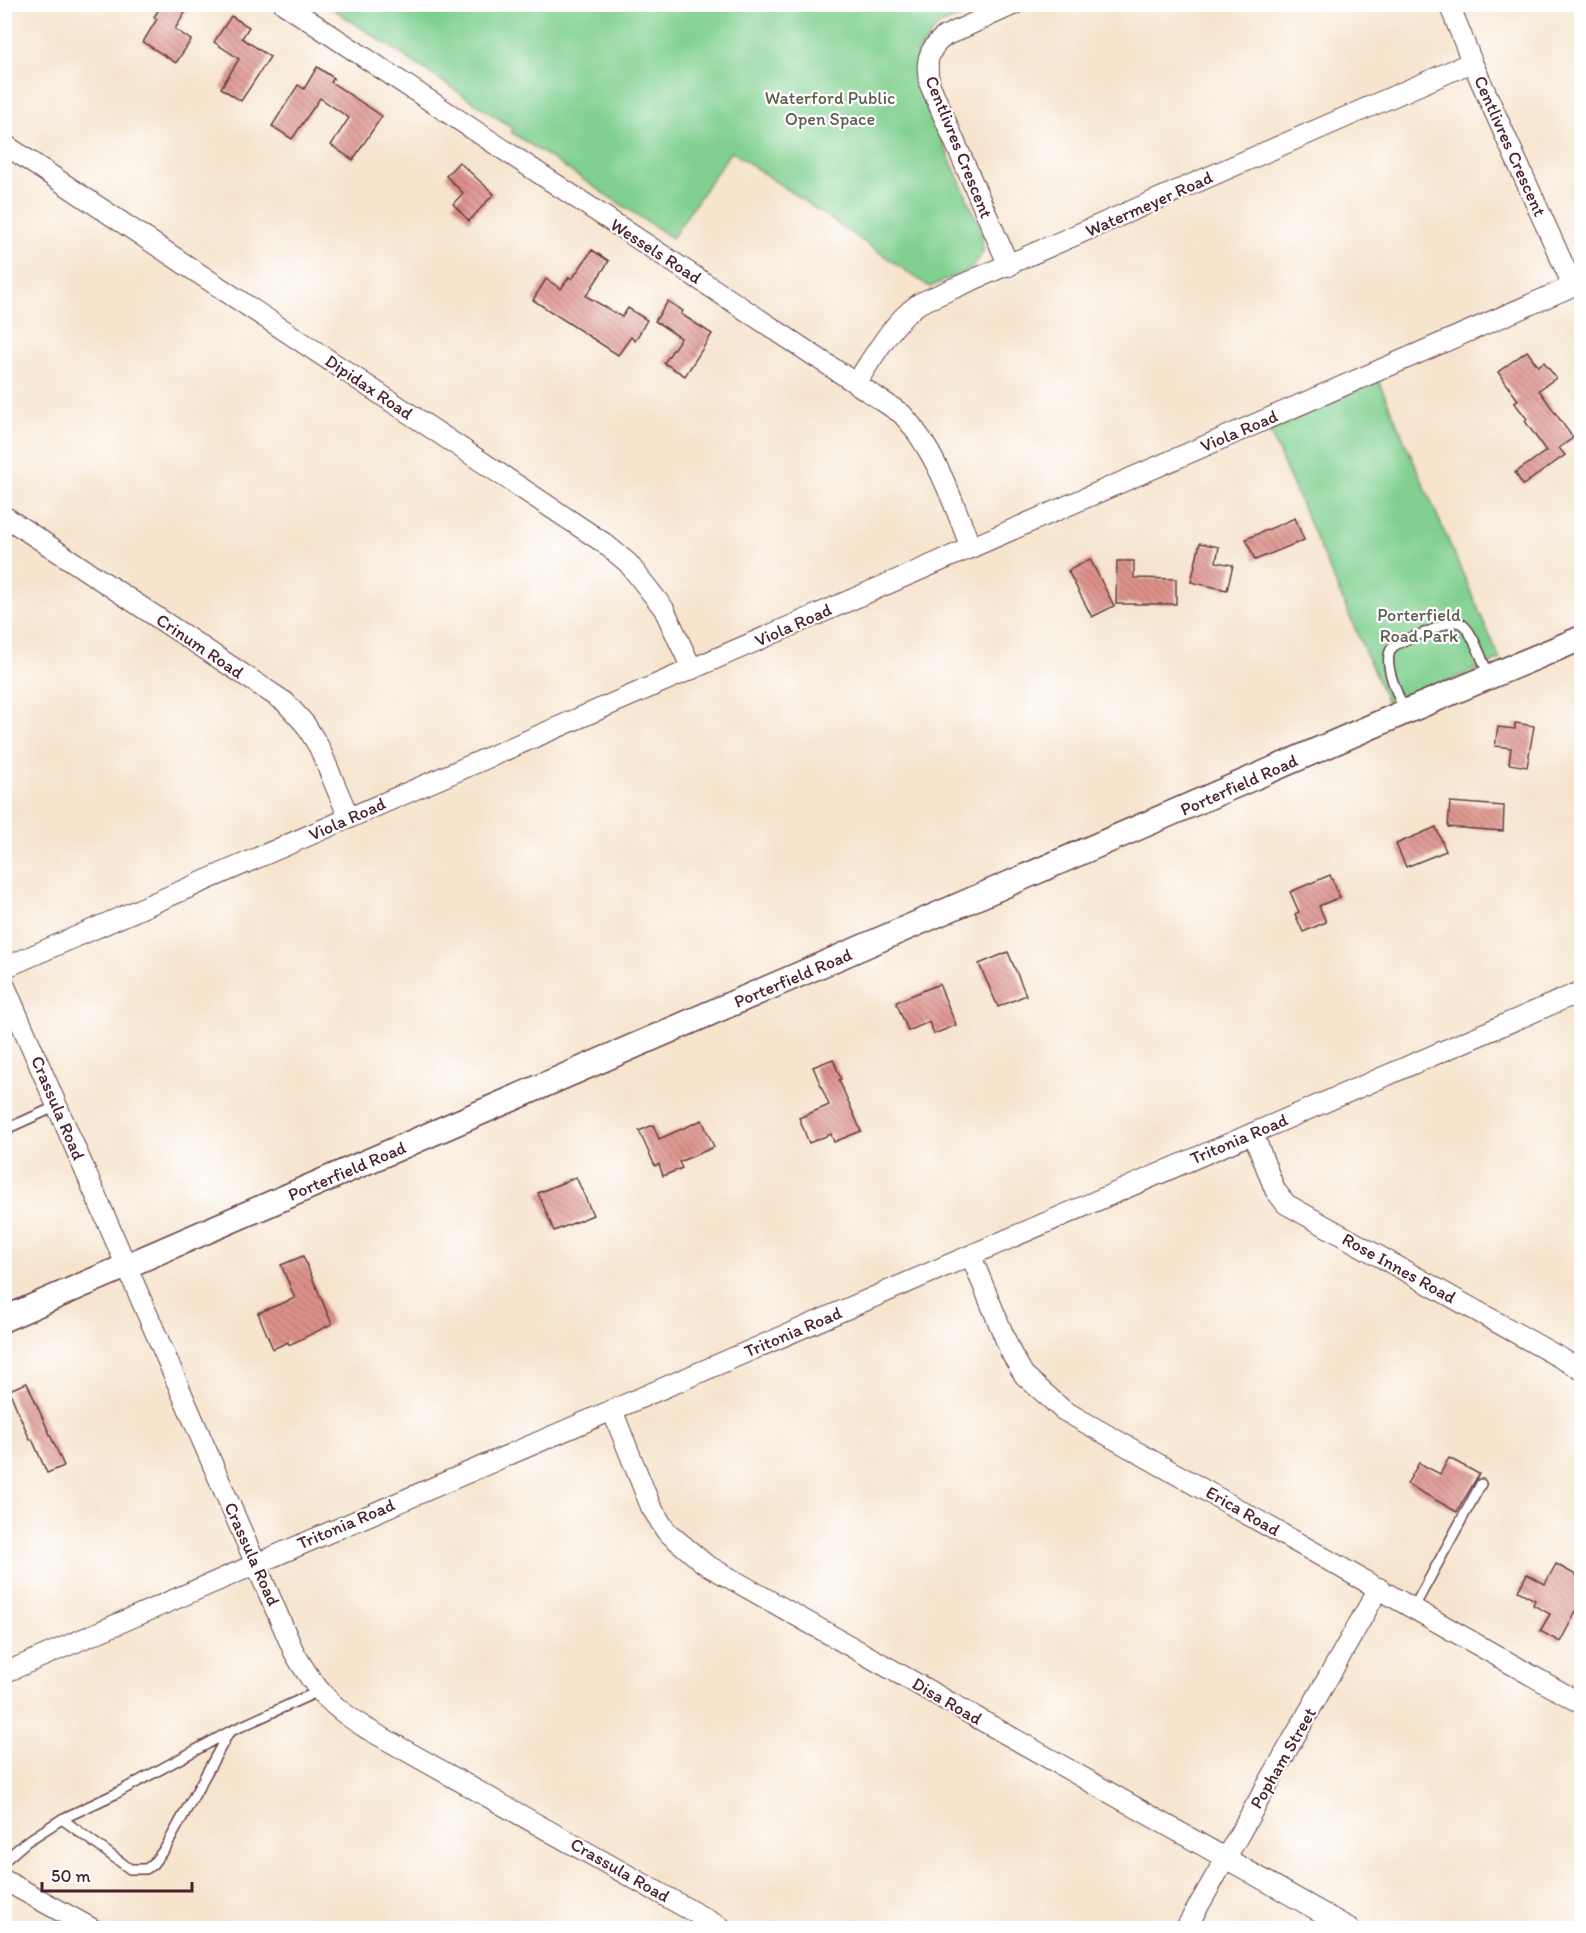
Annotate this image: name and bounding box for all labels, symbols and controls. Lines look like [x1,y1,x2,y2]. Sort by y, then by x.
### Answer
street label: Centlivres Crescent [1469,72,1551,220]
street label: Centlivres Crescent [920,73,998,222]
park label: Waterford Public Open Space [765,87,895,130]
street label: Watermeyer Road [1082,166,1216,242]
street label: Wessels Road [606,213,706,289]
street label: Dipidax Road [321,350,417,424]
street label: Viola Road [1197,405,1281,457]
street label: Viola Road [751,598,835,652]
park label: Porterfield Road Park [1377,604,1461,647]
street label: Crinum Road [152,609,248,683]
street label: Porterfield Road [1177,749,1301,821]
street label: Viola Road [305,792,389,846]
street label: Porterfield Road [731,943,855,1013]
street label: Crassula Road [26,1053,90,1164]
street label: Tritonia Road [1187,1109,1291,1169]
street label: Porterfield Road [285,1136,409,1206]
street label: Rose Innes Road [1338,1228,1460,1308]
street label: Tritonia Road [741,1302,845,1362]
street label: Erica Road [1202,1481,1284,1541]
street label: Tritonia Road [294,1494,398,1554]
street label: Crassula Road [219,1499,285,1609]
street label: Disa Road [908,1672,986,1730]
street label: Popham Street [1245,1703,1321,1813]
street label: Crassula Road [567,1833,674,1907]
scale bar [42,1855,192,1893]
text: 50 m [51,1865,91,1887]

